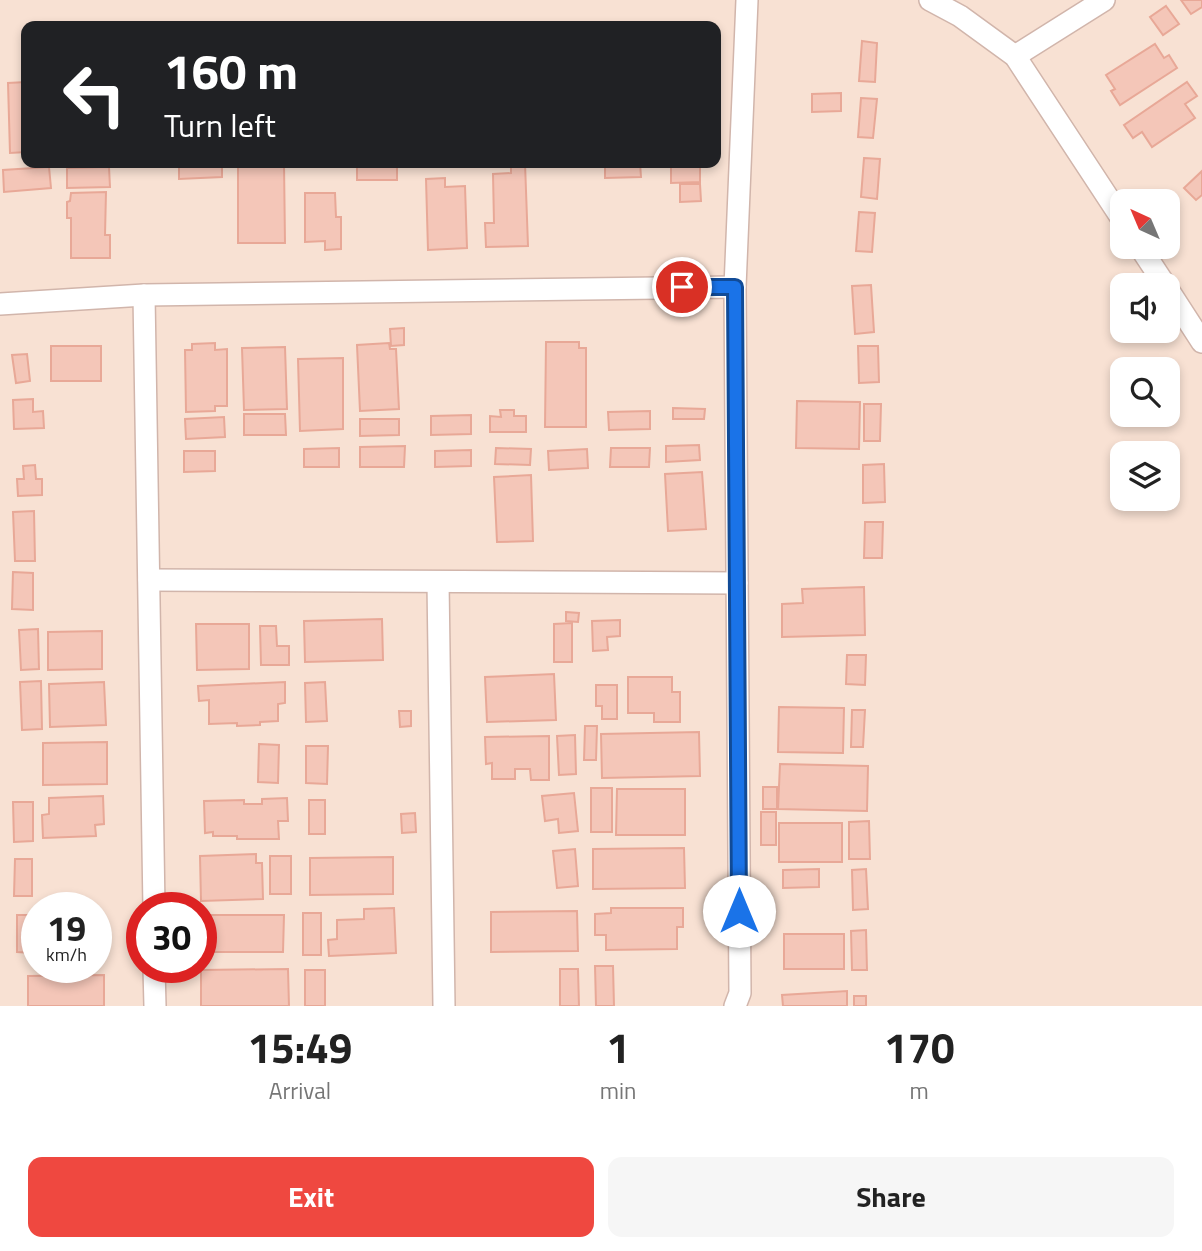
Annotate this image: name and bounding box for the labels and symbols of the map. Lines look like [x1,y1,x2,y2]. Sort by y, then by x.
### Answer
north arrow [1110,189,1180,259]
pin [652,257,712,317]
position arrow [702,874,776,948]
speed limit sign: 30 [126,892,217,983]

